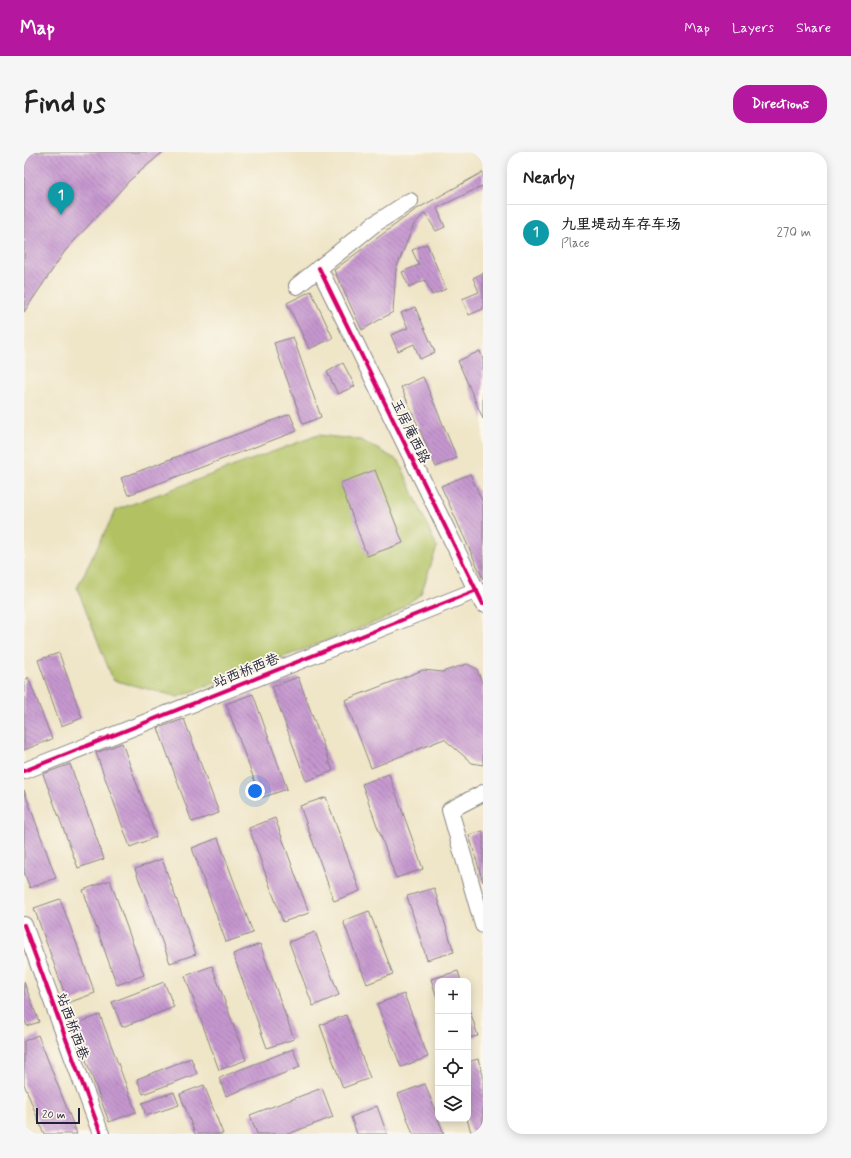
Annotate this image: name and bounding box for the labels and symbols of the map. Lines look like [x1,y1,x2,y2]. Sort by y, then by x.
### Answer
pin: 1 [48,182,74,215]
street label: 玉居庵西路 [387,396,434,467]
street label: 站西桥西巷 [211,649,283,692]
your location [245,781,265,801]
street label: 站西桥西巷 [52,990,93,1063]
scale bar [36,1106,80,1125]

